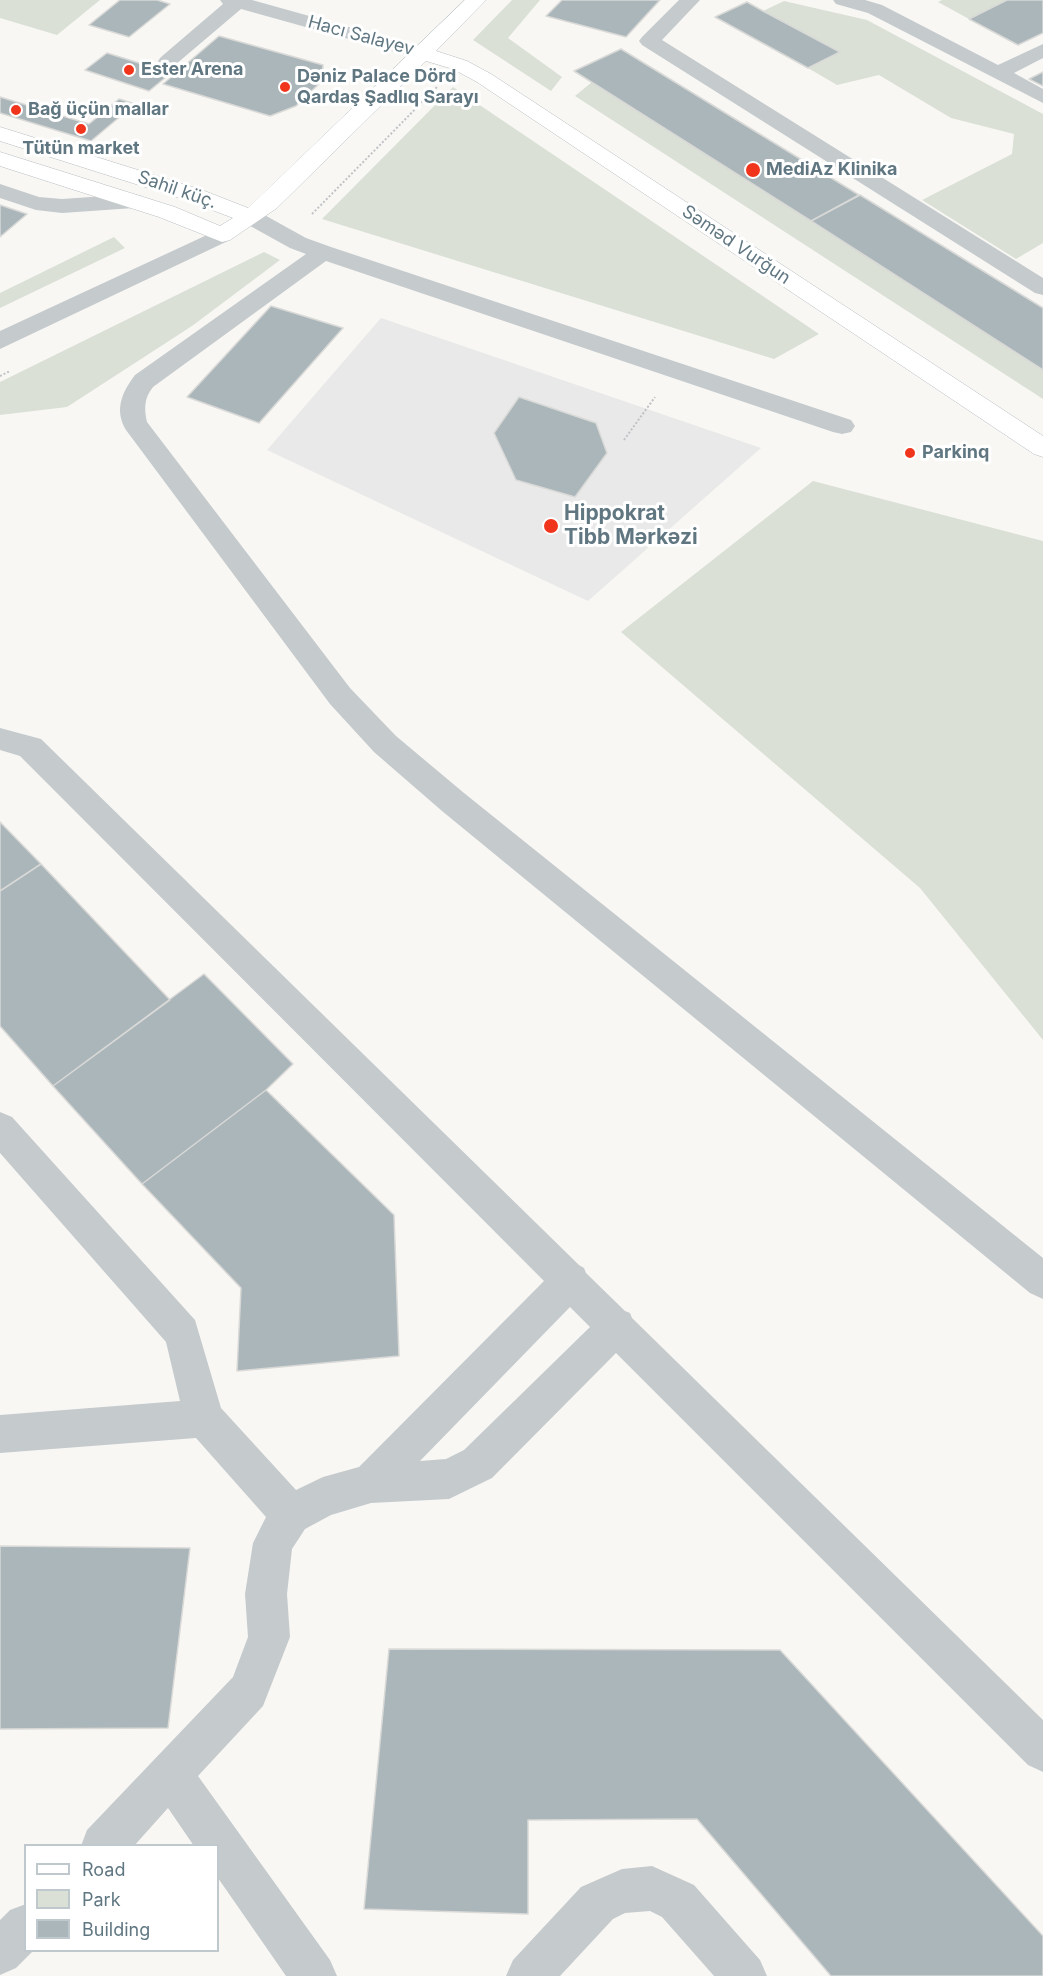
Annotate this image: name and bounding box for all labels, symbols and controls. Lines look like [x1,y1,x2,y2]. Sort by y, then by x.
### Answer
street label: Hacı Salayev [306,11,416,61]
place label: Ester Arena [141,59,243,81]
marker: Ester Arena [122,63,136,77]
place label: Dəniz Palace Dörd Qardaş Şadlıq Sarayı [297,66,479,109]
marker: Dəniz Palace Dörd Qardaş Şadlıq Sarayı [278,80,292,94]
place label: Bağ üçün mallar [28,99,169,121]
marker: Bağ üçün mallar [9,103,23,117]
marker: Tütün market [74,122,88,136]
place label: Tütün market [22,138,140,160]
place label: MediAz Klinika [766,159,897,181]
marker: MediAz Klinika [744,161,762,179]
street label: Sahil küç. [135,166,219,214]
street label: Səməd Vurğun [678,201,794,289]
place label: Parkinq [922,442,989,464]
marker: Parkinq [903,446,917,460]
place label: Hippokrat Tibb Mərkəzi [564,501,698,551]
marker: Hippokrat Tibb Mərkəzi [542,517,560,535]
legend [24,1844,219,1952]
text: Road [82,1859,125,1880]
text: Park [82,1889,121,1910]
text: Building [82,1919,150,1940]

